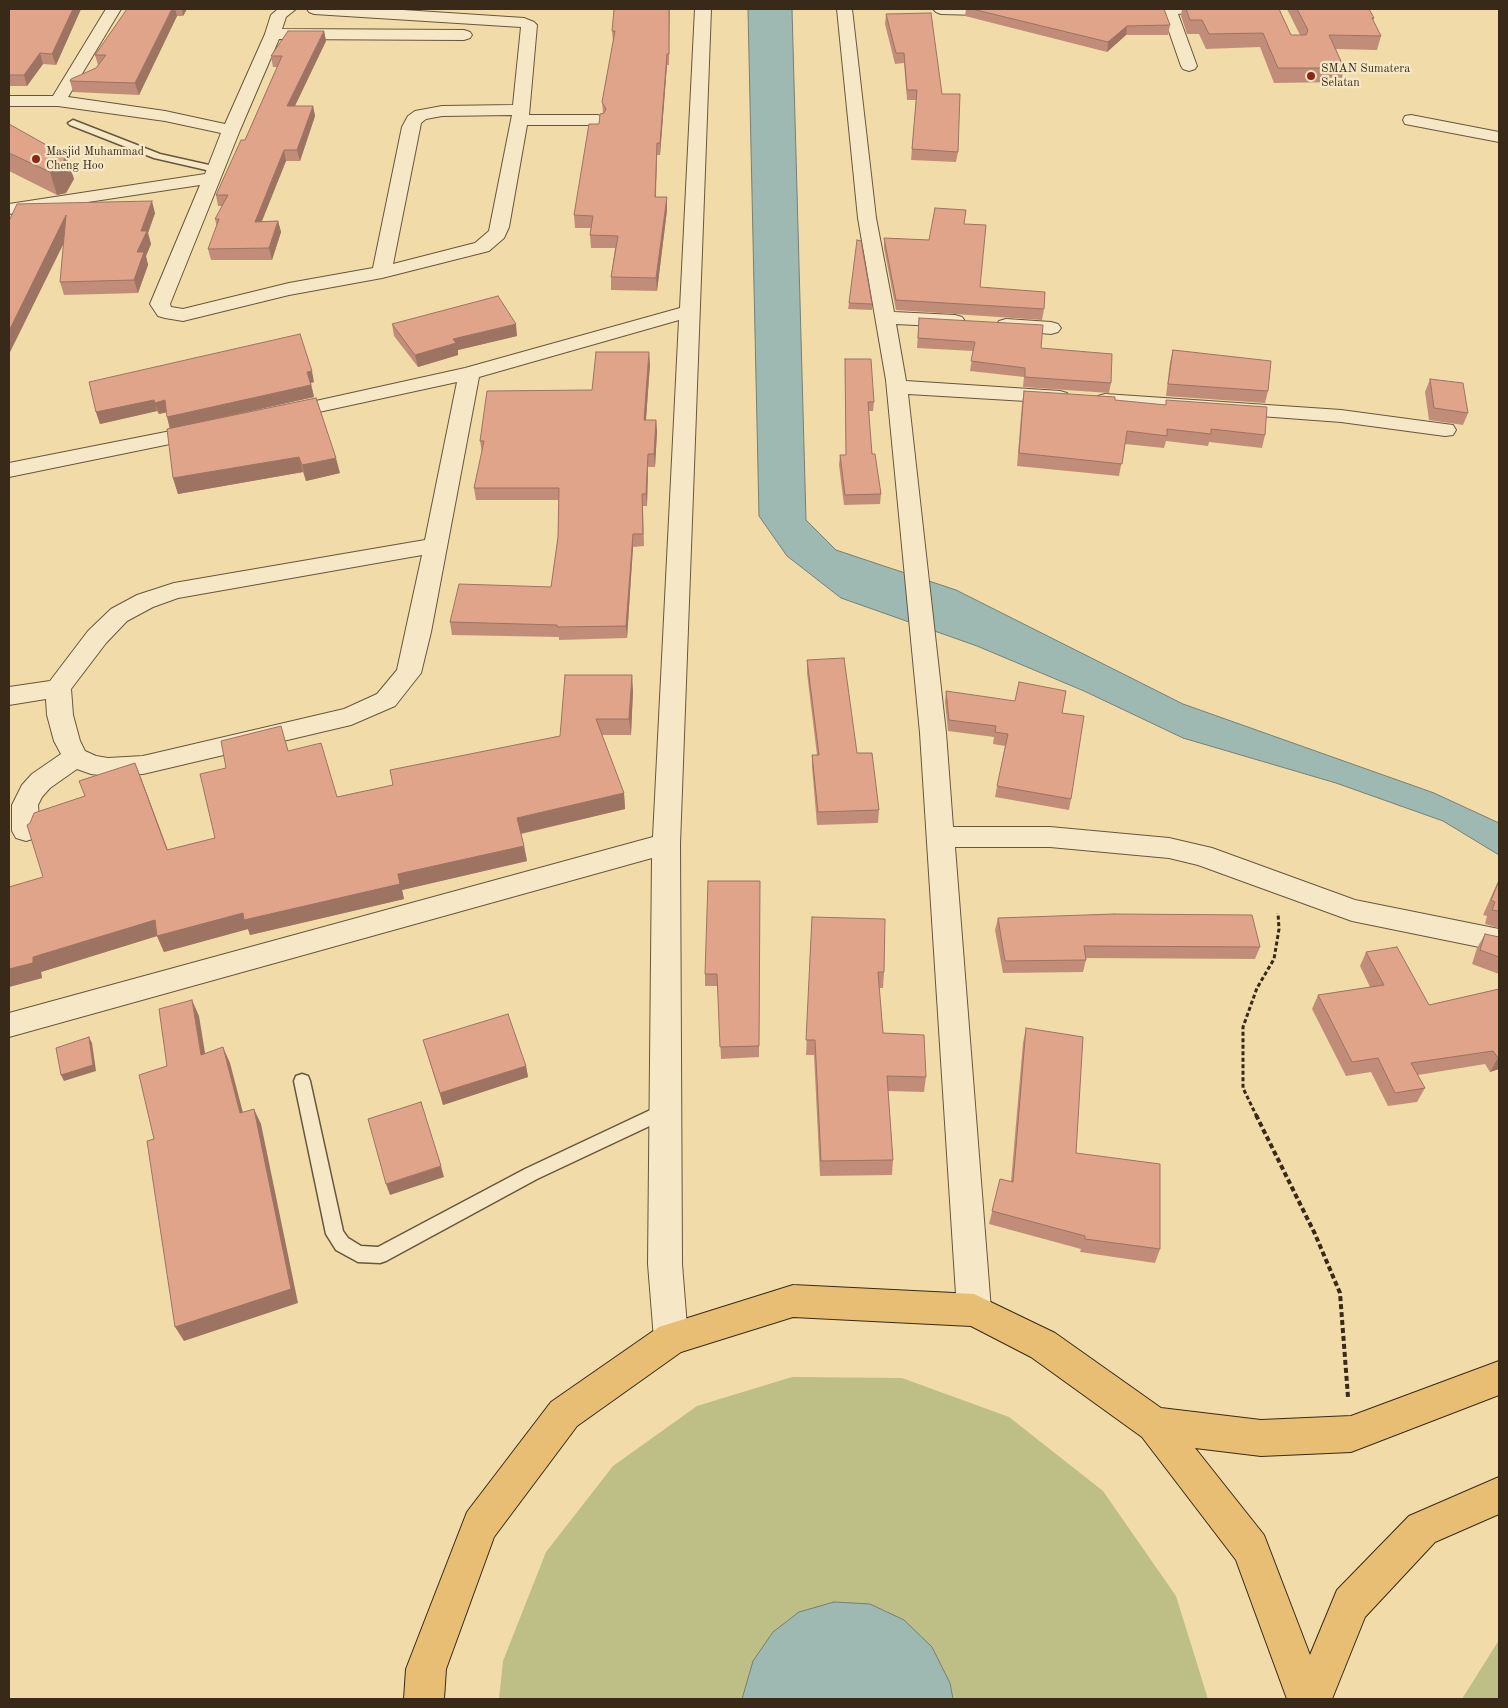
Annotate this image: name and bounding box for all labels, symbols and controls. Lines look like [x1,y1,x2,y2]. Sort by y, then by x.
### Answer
place label: SMAN Sumatera Selatan [1321,62,1410,90]
marker: SMAN Sumatera Selatan [1305,70,1317,82]
place label: Masjid Muhammad Cheng Hoo [46,145,144,173]
marker: Masjid Muhammad Cheng Hoo [30,153,42,165]

